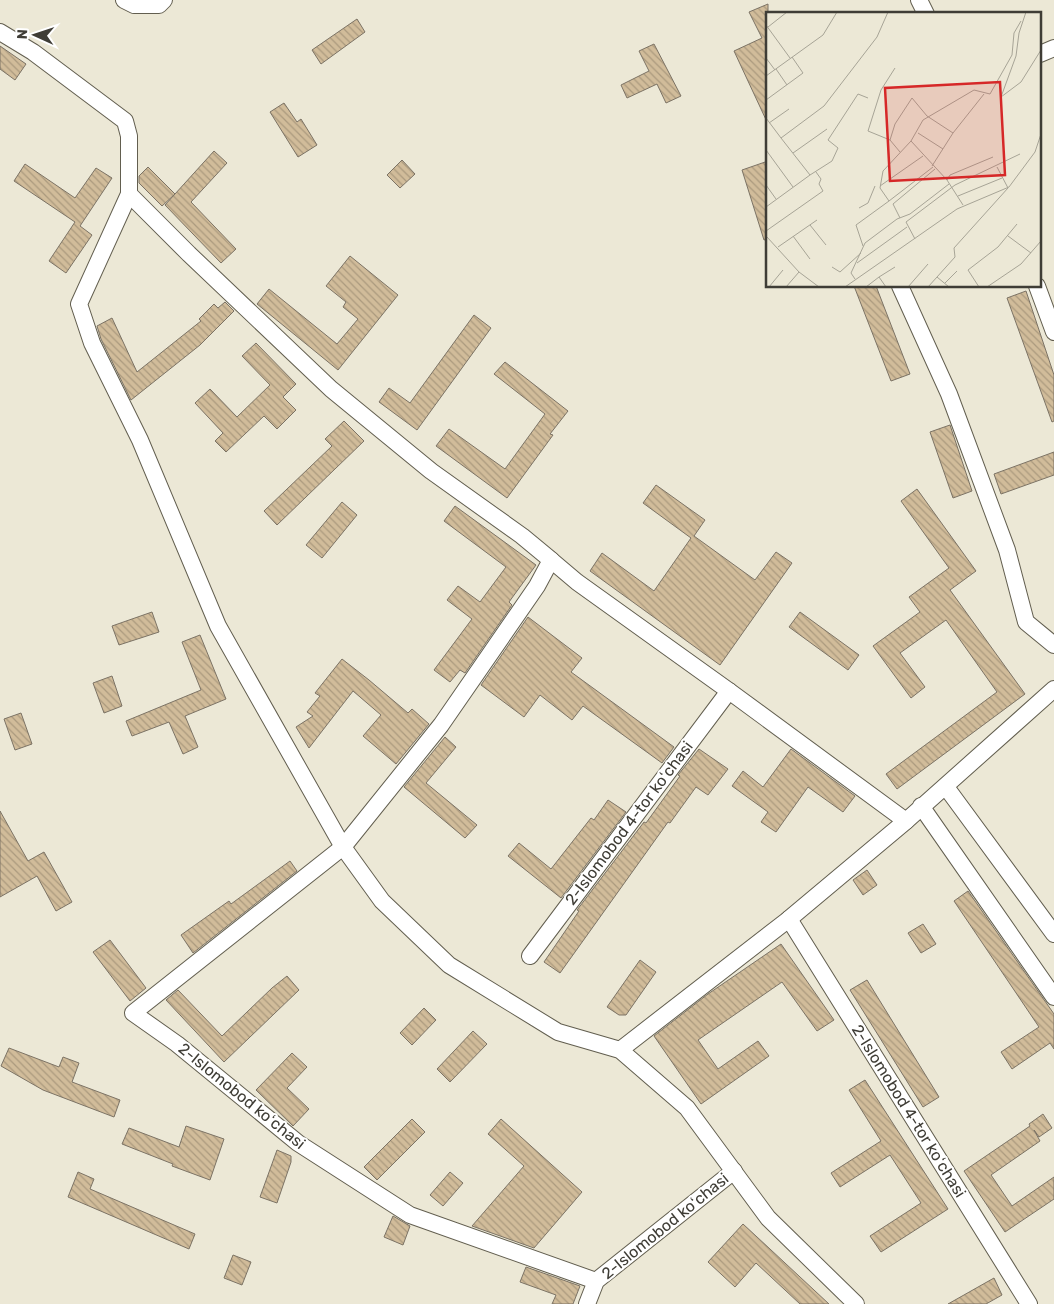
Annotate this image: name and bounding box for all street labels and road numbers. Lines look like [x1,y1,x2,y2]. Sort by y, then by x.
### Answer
street label: 2-Islomobod 4-tor koʻchasi [561,737,697,909]
street label: 2-Islomobod 4-tor koʻchasi [848,1021,970,1201]
street label: 2-Islomobod koʻchasi [175,1039,309,1153]
street label: 2-Islomobod koʻchasi [598,1169,732,1283]

